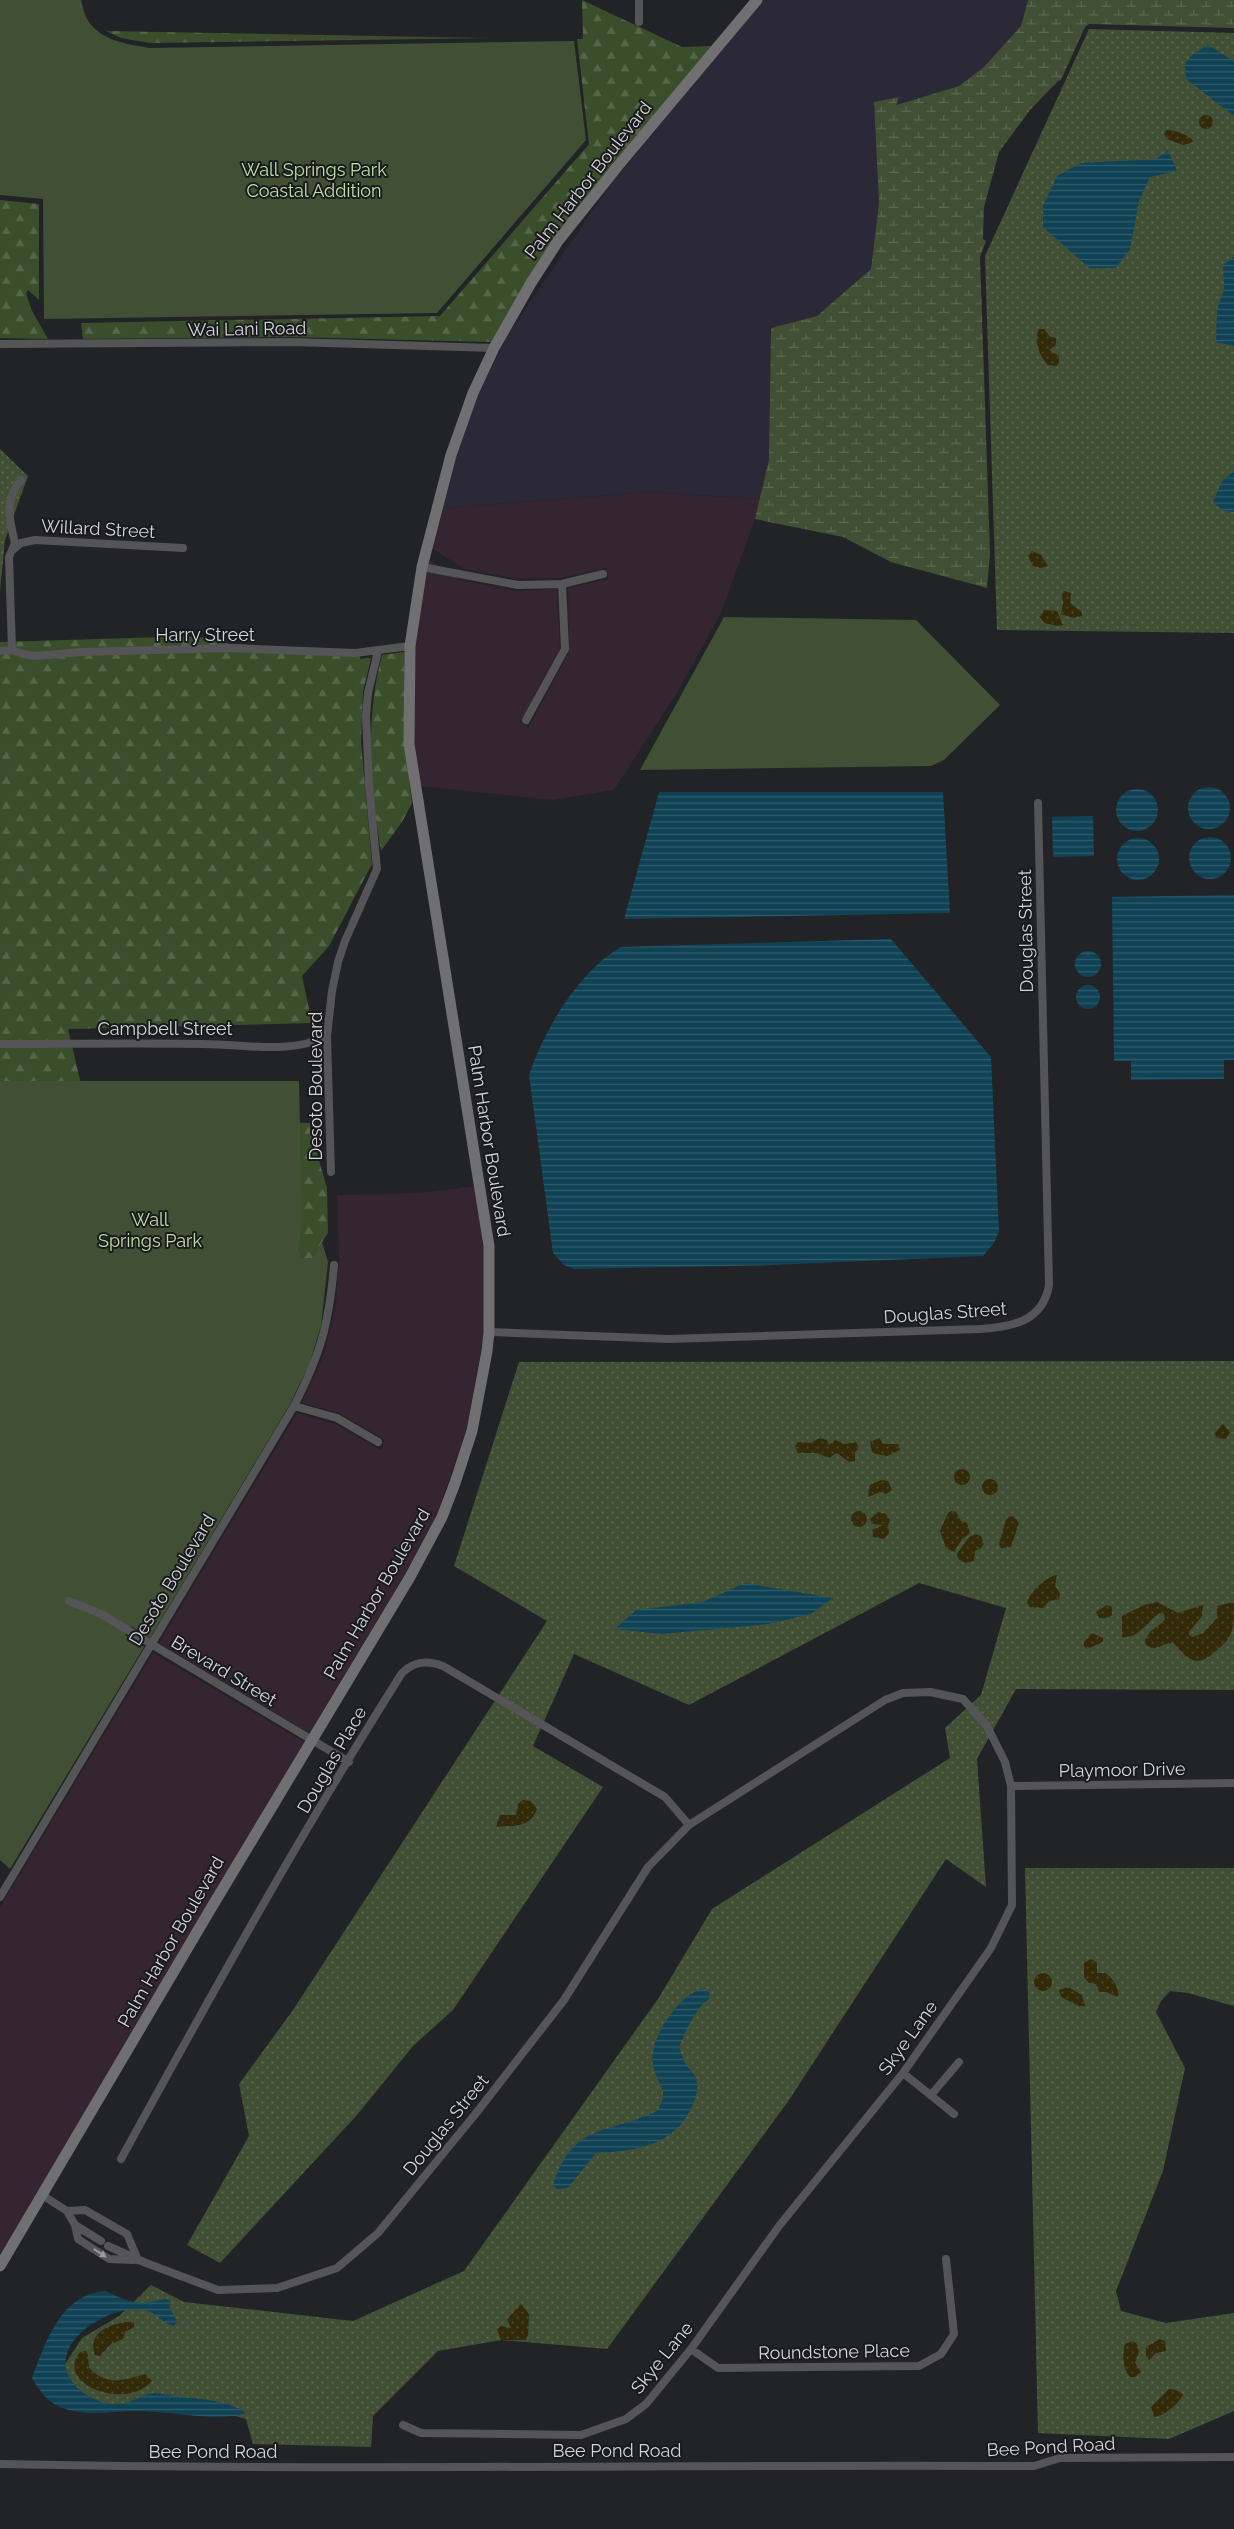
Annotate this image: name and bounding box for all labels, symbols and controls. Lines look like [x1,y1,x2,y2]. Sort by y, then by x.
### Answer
street label: Palm Harbor Boulevard [520,97,655,262]
park label: Wall Springs Park Coastal Addition [241,159,387,201]
street label: Wai Lani Road [187,317,307,340]
street label: Willard Street [41,515,156,542]
street label: Harry Street [155,624,255,645]
street label: Douglas Street [1014,869,1037,993]
street label: Desoto Boulevard [305,1012,326,1160]
street label: Campbell Street [97,1018,233,1039]
street label: Palm Harbor Boulevard [464,1044,515,1238]
park label: Wall Springs Park [98,1209,202,1251]
street label: Douglas Street [883,1298,1007,1327]
street label: Palm Harbor Boulevard [319,1505,434,1683]
street label: Desoto Boulevard [124,1511,219,1649]
street label: Brevard Street [168,1631,281,1710]
street label: Douglas Place [293,1702,371,1817]
street label: Playmoor Drive [1058,1758,1186,1781]
street label: Palm Harbor Boulevard [113,1853,228,2031]
street label: Skye Lane [874,1996,942,2079]
street label: Douglas Street [399,2070,493,2179]
one-way arrow [93,2248,106,2258]
street label: Skye Lane [626,2317,697,2398]
street label: Roundstone Place [758,2340,910,2363]
street label: Bee Pond Road [986,2433,1116,2460]
street label: Bee Pond Road [553,2440,681,2461]
street label: Bee Pond Road [149,2441,277,2462]

